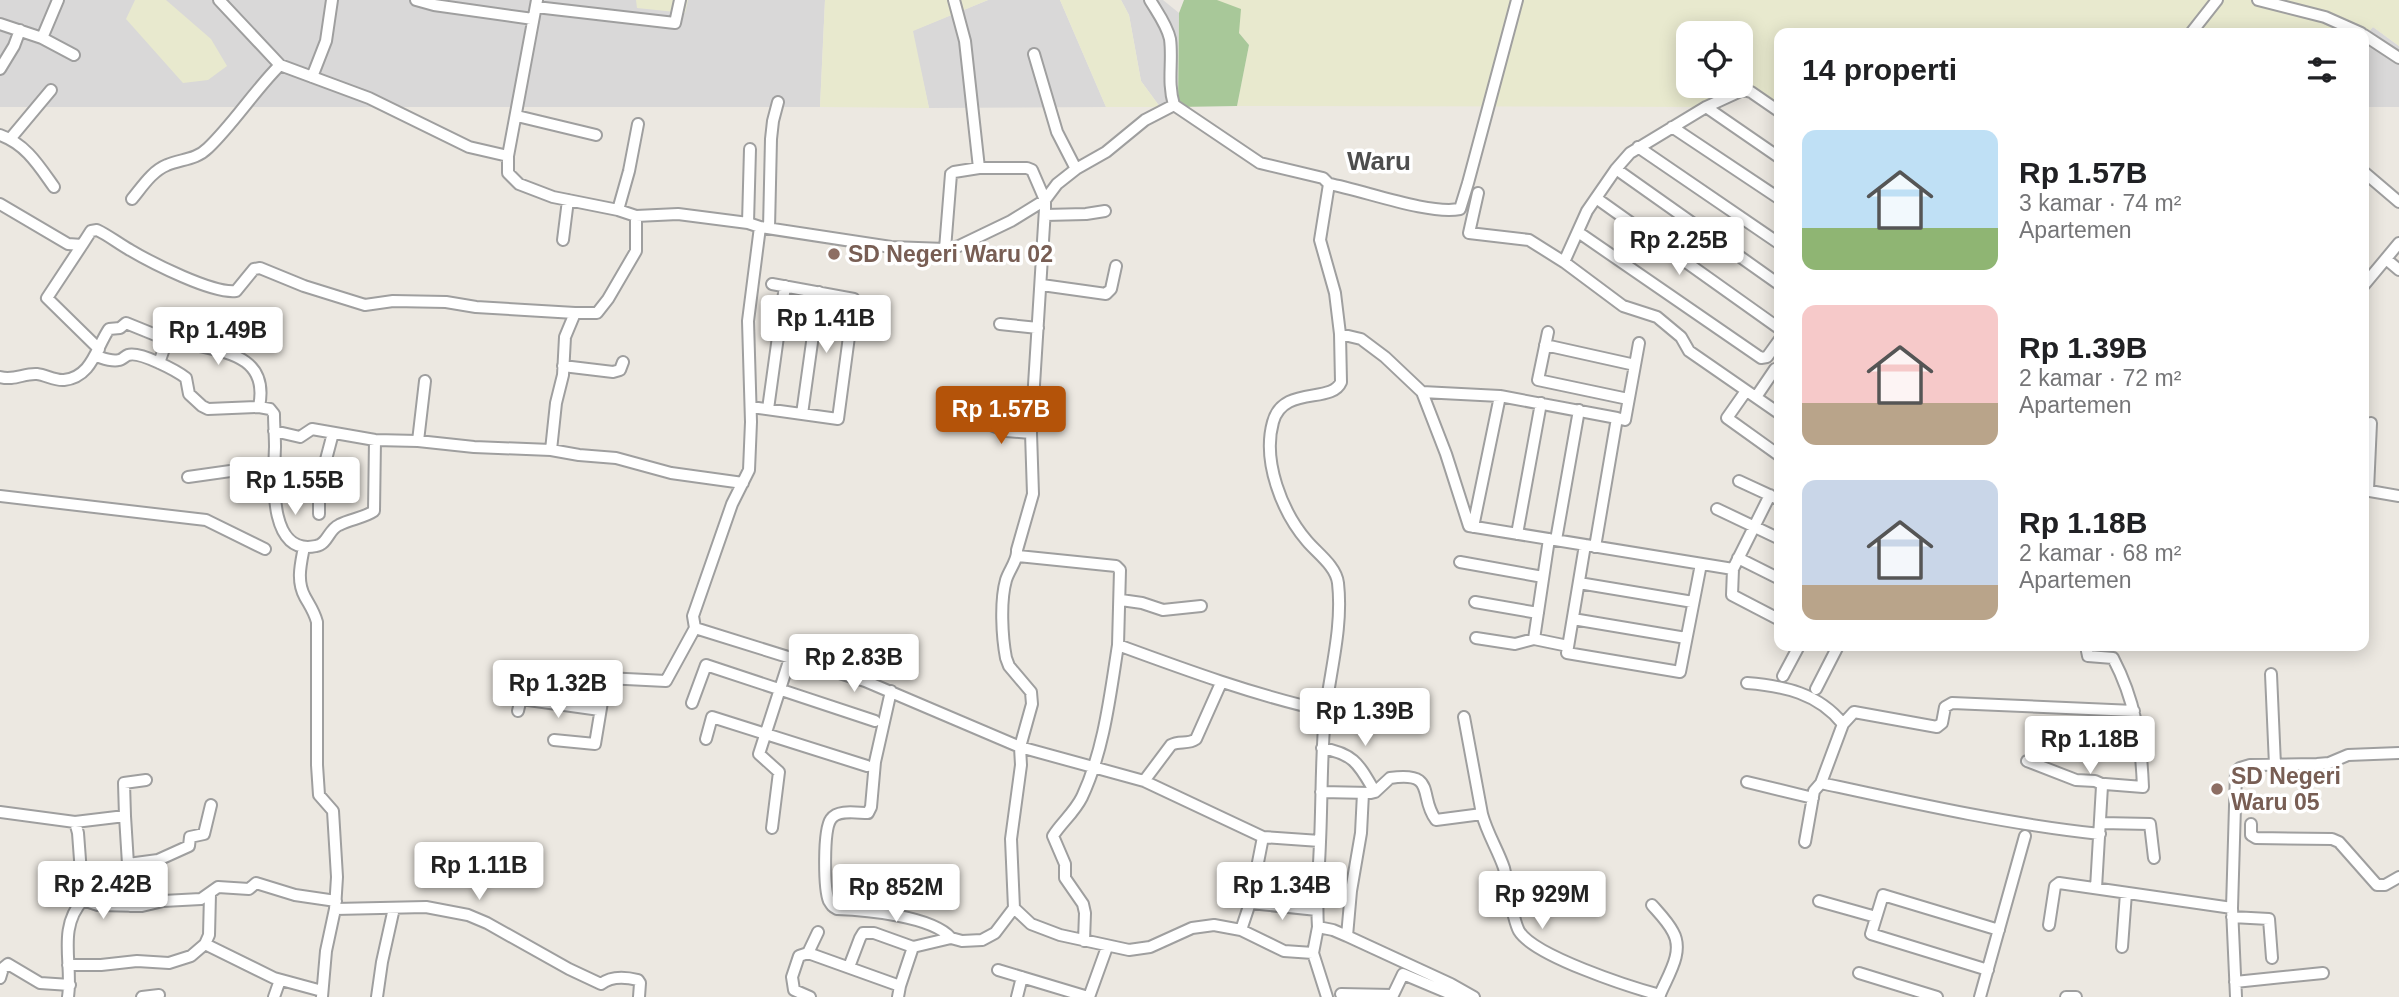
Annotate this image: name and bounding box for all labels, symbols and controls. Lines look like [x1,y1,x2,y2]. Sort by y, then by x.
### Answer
map controls [1676,21,1753,98]
button: locate [1676,21,1753,98]
icon: filters [2303,51,2341,89]
text: 14 properti [1802,53,1957,86]
district label: Waru [1347,146,1411,176]
text: Rp 1.57B [2019,156,2147,189]
icon: home [1858,158,1942,242]
text: 3 kamar · 74 m² [2019,190,2181,216]
text: Apartemen [2019,217,2132,243]
pin: Rp 2.25B [1607,218,1751,277]
text: Rp 2.25B [1630,227,1728,253]
place label: SD Negeri Waru 02 [848,241,1053,267]
marker: SD Negeri Waru 02 [826,246,842,262]
pin: Rp 1.41B [754,296,898,355]
text: Rp 1.41B [777,305,875,331]
pin: Rp 1.49B [146,308,290,367]
text: Rp 1.49B [169,317,267,343]
text: Rp 1.39B [2019,331,2147,364]
icon: home [1858,333,1942,417]
text: 2 kamar · 72 m² [2019,365,2181,391]
pin: Rp 1.57B [929,386,1073,446]
text: Apartemen [2019,392,2132,418]
text: Rp 1.57B [952,396,1050,422]
pin: Rp 1.55B [223,458,367,517]
text: Rp 1.55B [246,467,344,493]
text: Rp 1.18B [2019,506,2147,539]
icon: home [1858,508,1942,592]
text: 2 kamar · 68 m² [2019,540,2181,566]
text: Apartemen [2019,567,2132,593]
pin: Rp 2.83B [782,634,926,694]
text: Rp 2.83B [805,644,903,670]
pin: Rp 1.32B [486,660,630,720]
text: Rp 1.32B [509,670,607,696]
pin: Rp 1.39B [1293,688,1437,748]
text: Rp 1.39B [1316,698,1414,724]
pin: Rp 1.18B [2018,716,2162,776]
text: Rp 1.18B [2041,726,2139,752]
place label: SD Negeri Waru 05 [2231,763,2341,815]
marker: SD Negeri Waru 05 [2209,781,2225,797]
pin: Rp 1.11B [407,842,551,902]
text: Rp 1.11B [430,852,528,878]
pin: Rp 2.42B [31,862,175,921]
pin: Rp 1.34B [1210,862,1354,922]
pin: Rp 852M [831,864,961,924]
text: Rp 2.42B [54,871,152,897]
text: Rp 1.34B [1233,872,1331,898]
pin: Rp 929M [1477,872,1607,931]
text: Rp 852M [849,874,943,900]
text: Rp 929M [1495,881,1589,907]

